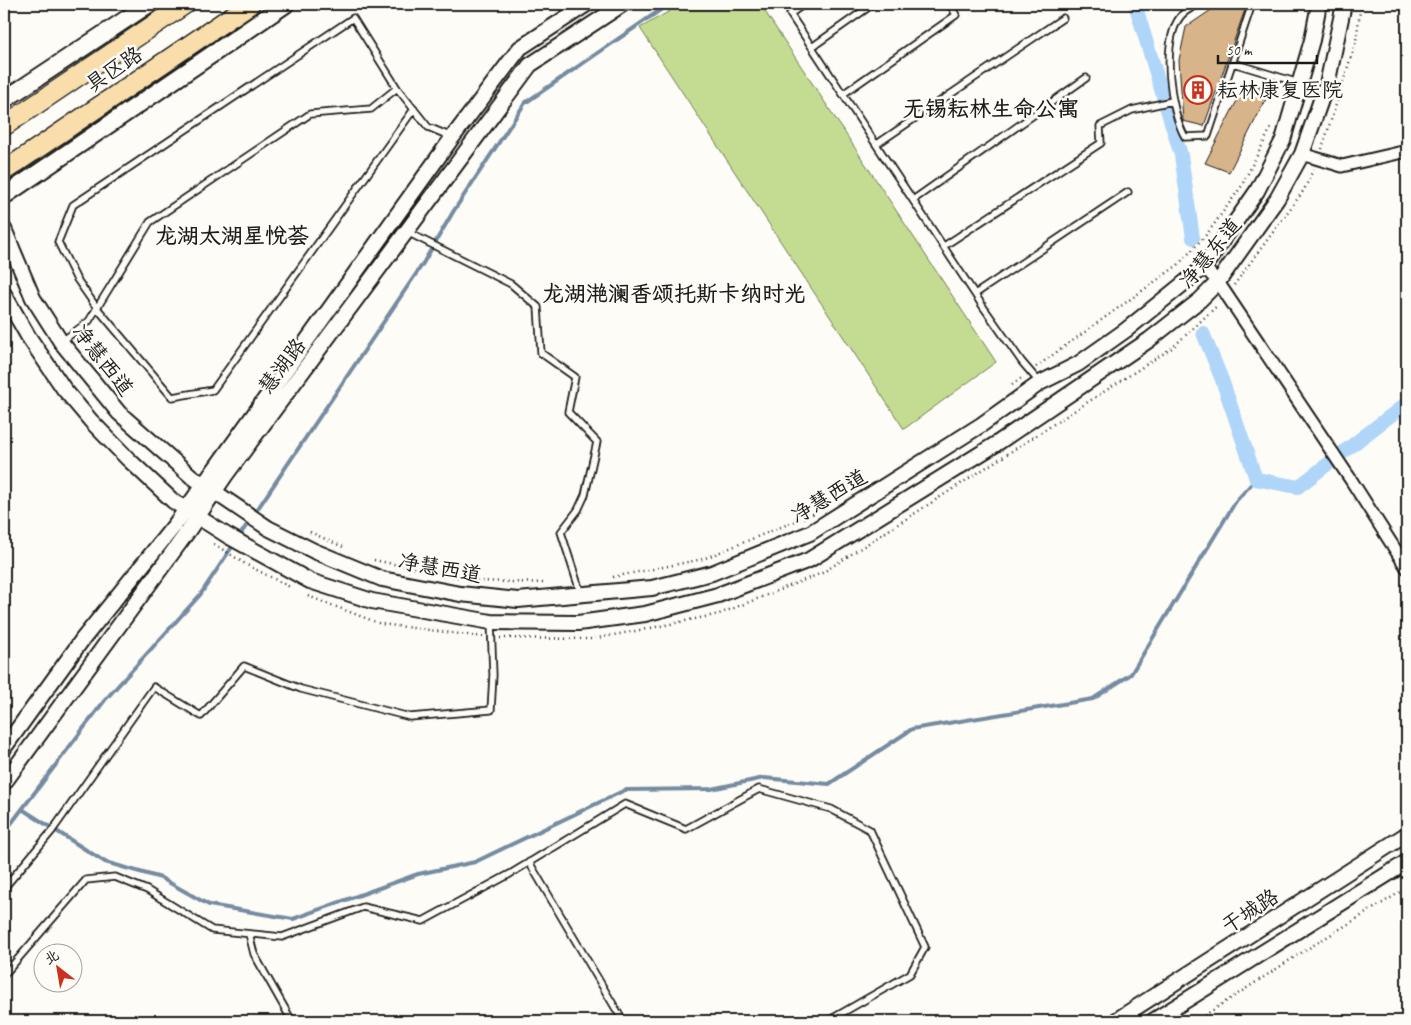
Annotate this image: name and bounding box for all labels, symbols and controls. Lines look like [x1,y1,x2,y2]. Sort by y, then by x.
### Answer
scale bar [1218,32,1317,64]
street label: 具区路 [81,41,147,97]
text: 50 m [1226,41,1253,60]
building icon: 耘林康复医院 [1183,75,1213,105]
place label: 耘林康复医院 [1217,77,1343,103]
district label: 无锡耘林生命公寓 [903,95,1079,123]
street label: 净慧东道 [1173,212,1247,294]
district label: 龙湖太湖星悦荟 [155,222,309,250]
district label: 龙湖滟澜香颂托斯卡纳时光 [542,280,806,308]
street label: 净慧西道 [67,319,139,401]
street label: 慧湖路 [253,333,311,399]
street label: 净慧西道 [786,463,872,529]
street label: 净慧西道 [396,548,484,588]
street label: 干城路 [1217,883,1283,939]
north arrow [32,942,82,992]
text: 北 [41,946,62,968]

